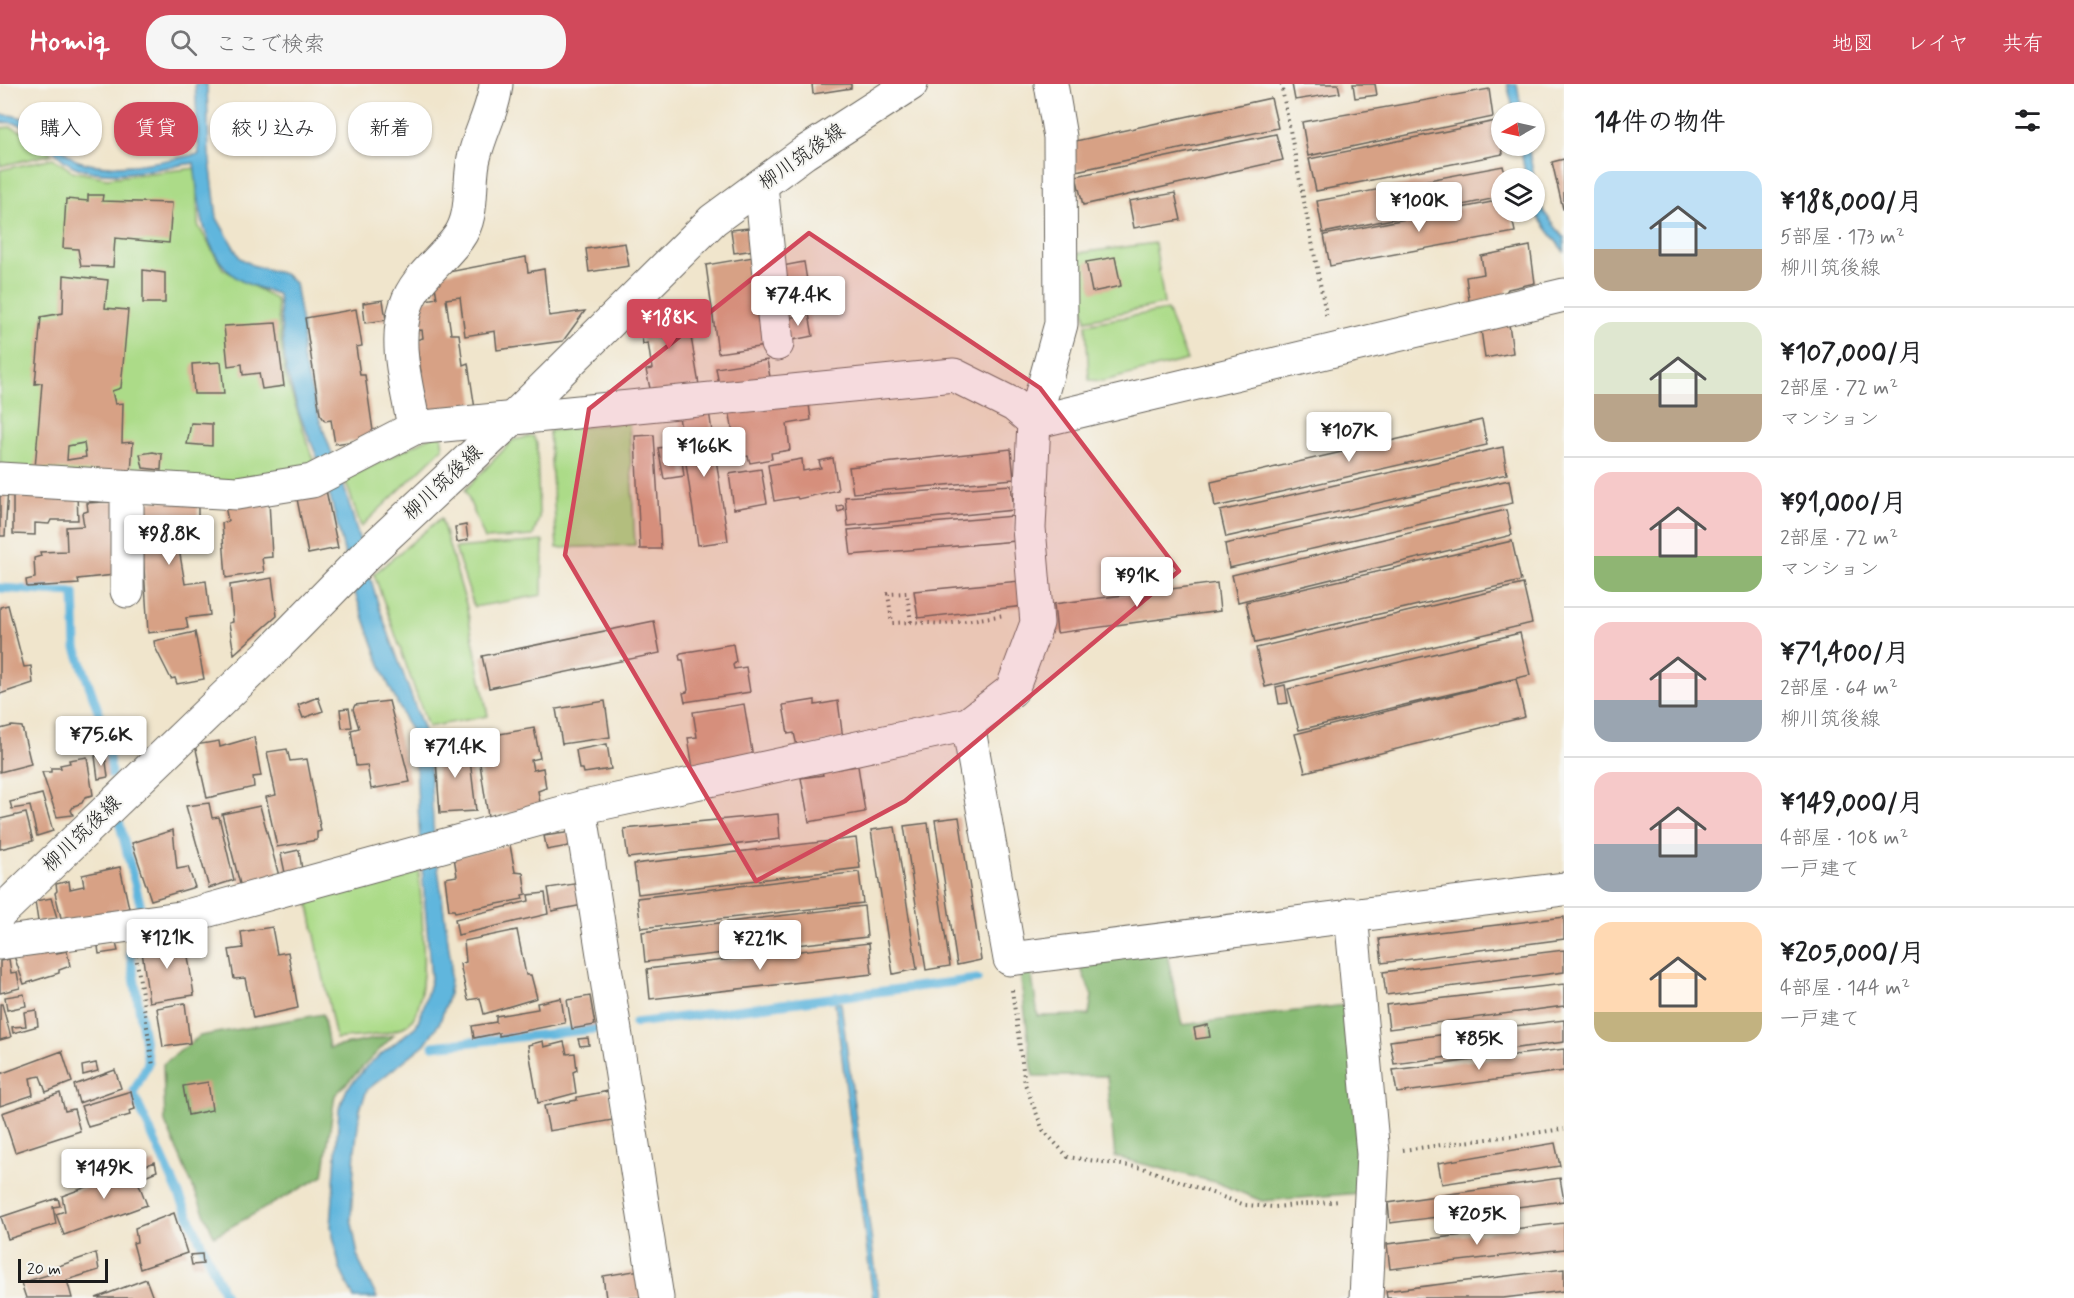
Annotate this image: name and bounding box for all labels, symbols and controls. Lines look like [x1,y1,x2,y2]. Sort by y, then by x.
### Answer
search box [146,15,566,69]
text: Homiq [30,24,110,61]
icon: search [167,26,200,59]
text: 地図 [1832,30,1874,58]
text: レイヤ [1907,30,1969,58]
text: 共有 [2002,30,2044,58]
text: ここで検索 [215,31,325,59]
chip: 購入 [18,102,102,156]
chip: 賃貸 [114,102,198,156]
chip: 絞り込み [210,102,336,156]
chip: 新着 [348,102,432,156]
north arrow [1491,102,1545,156]
map controls [1491,102,1545,222]
icon: filters [2011,104,2044,137]
text: 14件の物件 [1594,106,1725,140]
street label: 柳川筑後線 [753,117,851,197]
button: layers [1491,168,1545,222]
pin: ¥100K [1377,182,1461,233]
text: ¥188,000/月 [1780,186,1923,220]
text: ¥100K [1390,188,1448,215]
icon: home [1642,195,1714,267]
text: 5部屋 · 173 m² [1780,224,1905,251]
text: 柳川筑後線 [1780,255,1880,282]
pin: ¥74.4K [749,276,847,327]
text: ¥74.4K [765,282,831,309]
pin: ¥188K [627,299,711,350]
text: ¥188K [641,305,697,332]
text: ¥107,000/月 [1780,337,1924,371]
icon: home [1642,346,1714,418]
text: 2部屋 · 72 m² [1780,375,1898,402]
text: マンション [1780,406,1879,433]
pin: ¥107K [1307,412,1391,463]
text: ¥107K [1320,418,1378,445]
pin: ¥166K [662,427,746,478]
text: ¥166K [676,433,732,460]
street label: 柳川筑後線 [397,439,489,527]
text: ¥91,000/月 [1780,487,1907,521]
icon: home [1642,496,1714,568]
pin: ¥98.8K [120,515,218,566]
text: ¥98.8K [138,521,200,548]
text: 2部屋 · 72 m² [1780,525,1898,552]
text: マンション [1780,556,1879,583]
pin: ¥91K [1101,557,1173,608]
text: ¥91K [1115,563,1159,590]
text: ¥71,400/月 [1780,637,1910,671]
icon: home [1642,646,1714,718]
text: 2部屋 · 64 m² [1780,675,1898,702]
text: 柳川筑後線 [1780,706,1880,733]
pin: ¥75.6K [52,716,150,767]
text: ¥75.6K [70,722,132,749]
pin: ¥71.4K [406,728,504,779]
text: ¥71.4K [424,734,486,761]
text: ¥149,000/月 [1780,787,1924,821]
street label: 柳川筑後線 [37,790,127,878]
icon: home [1642,796,1714,868]
text: 4部屋 · 108 m² [1780,825,1908,852]
text: 一戸建て [1780,856,1860,883]
pin: ¥121K [125,919,209,970]
pin: ¥221K [718,920,802,971]
text: ¥121K [141,925,193,952]
text: ¥221K [733,926,787,953]
text: ¥205,000/月 [1780,937,1925,971]
icon: home [1642,946,1714,1018]
text: 4部屋 · 144 m² [1780,975,1910,1002]
text: 一戸建て [1780,1006,1860,1033]
pin: ¥85K [1443,1020,1515,1071]
text: ¥85K [1455,1026,1503,1053]
pin: ¥149K [62,1149,146,1200]
text: ¥149K [75,1155,133,1182]
pin: ¥205K [1435,1195,1519,1246]
text: ¥205K [1448,1201,1506,1228]
scale bar [18,1256,108,1284]
text: 20 m [27,1259,61,1280]

